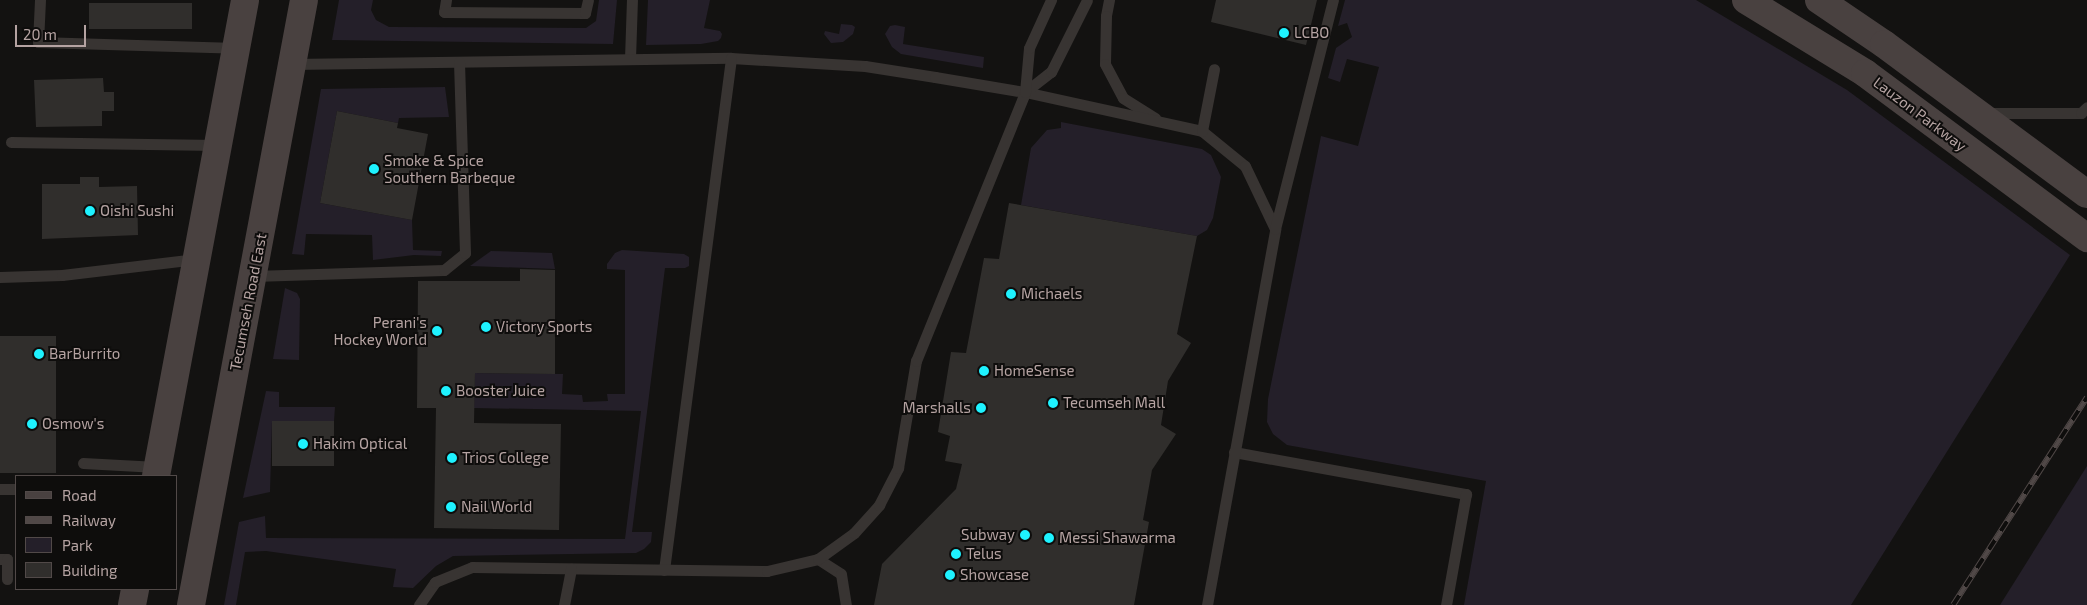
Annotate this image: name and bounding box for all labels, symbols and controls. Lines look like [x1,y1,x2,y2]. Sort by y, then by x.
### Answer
scale bar [18,15,89,47]
place label: LCBO [1294,24,1329,42]
text: 20 m [23,25,57,43]
marker: LCBO [1278,27,1290,39]
street label: Lauzon Parkway [1870,73,1970,155]
place label: Smoke & Spice Southern Barbeque [384,151,515,186]
marker: Smoke & Spice Southern Barbeque [368,163,380,175]
place label: Oishi Sushi [100,202,174,220]
marker: Oishi Sushi [84,205,96,217]
street label: Tecumseh Road East [226,232,270,372]
place label: Michaels [1021,285,1082,303]
marker: Michaels [1005,288,1017,300]
place label: Perani's Hockey World [333,313,427,348]
place label: Victory Sports [496,318,593,336]
marker: Victory Sports [480,321,492,333]
marker: Perani's Hockey World [431,325,443,337]
place label: BarBurrito [49,345,120,363]
marker: BarBurrito [33,348,45,360]
place label: HomeSense [994,362,1075,380]
marker: HomeSense [978,365,990,377]
place label: Booster Juice [456,382,546,400]
marker: Booster Juice [440,385,452,397]
place label: Tecumseh Mall [1063,394,1165,412]
marker: Tecumseh Mall [1047,397,1059,409]
place label: Marshalls [902,399,971,417]
marker: Marshalls [975,402,987,414]
place label: Osmow's [42,415,104,433]
marker: Osmow's [26,418,38,430]
place label: Hakim Optical [313,435,407,453]
marker: Hakim Optical [297,438,309,450]
place label: Trios College [462,449,549,467]
marker: Trios College [446,452,458,464]
legend [15,475,178,590]
text: Road [62,486,97,504]
place label: Nail World [461,498,533,516]
marker: Nail World [445,501,457,513]
text: Railway [62,511,116,529]
place label: Subway [961,526,1015,544]
marker: Subway [1019,529,1031,541]
place label: Messi Shawarma [1059,529,1176,547]
marker: Messi Shawarma [1043,532,1055,544]
text: Park [62,536,93,554]
place label: Telus [966,545,1002,563]
marker: Telus [950,548,962,560]
text: Building [62,561,117,579]
place label: Showcase [960,566,1029,584]
marker: Showcase [944,569,956,581]

